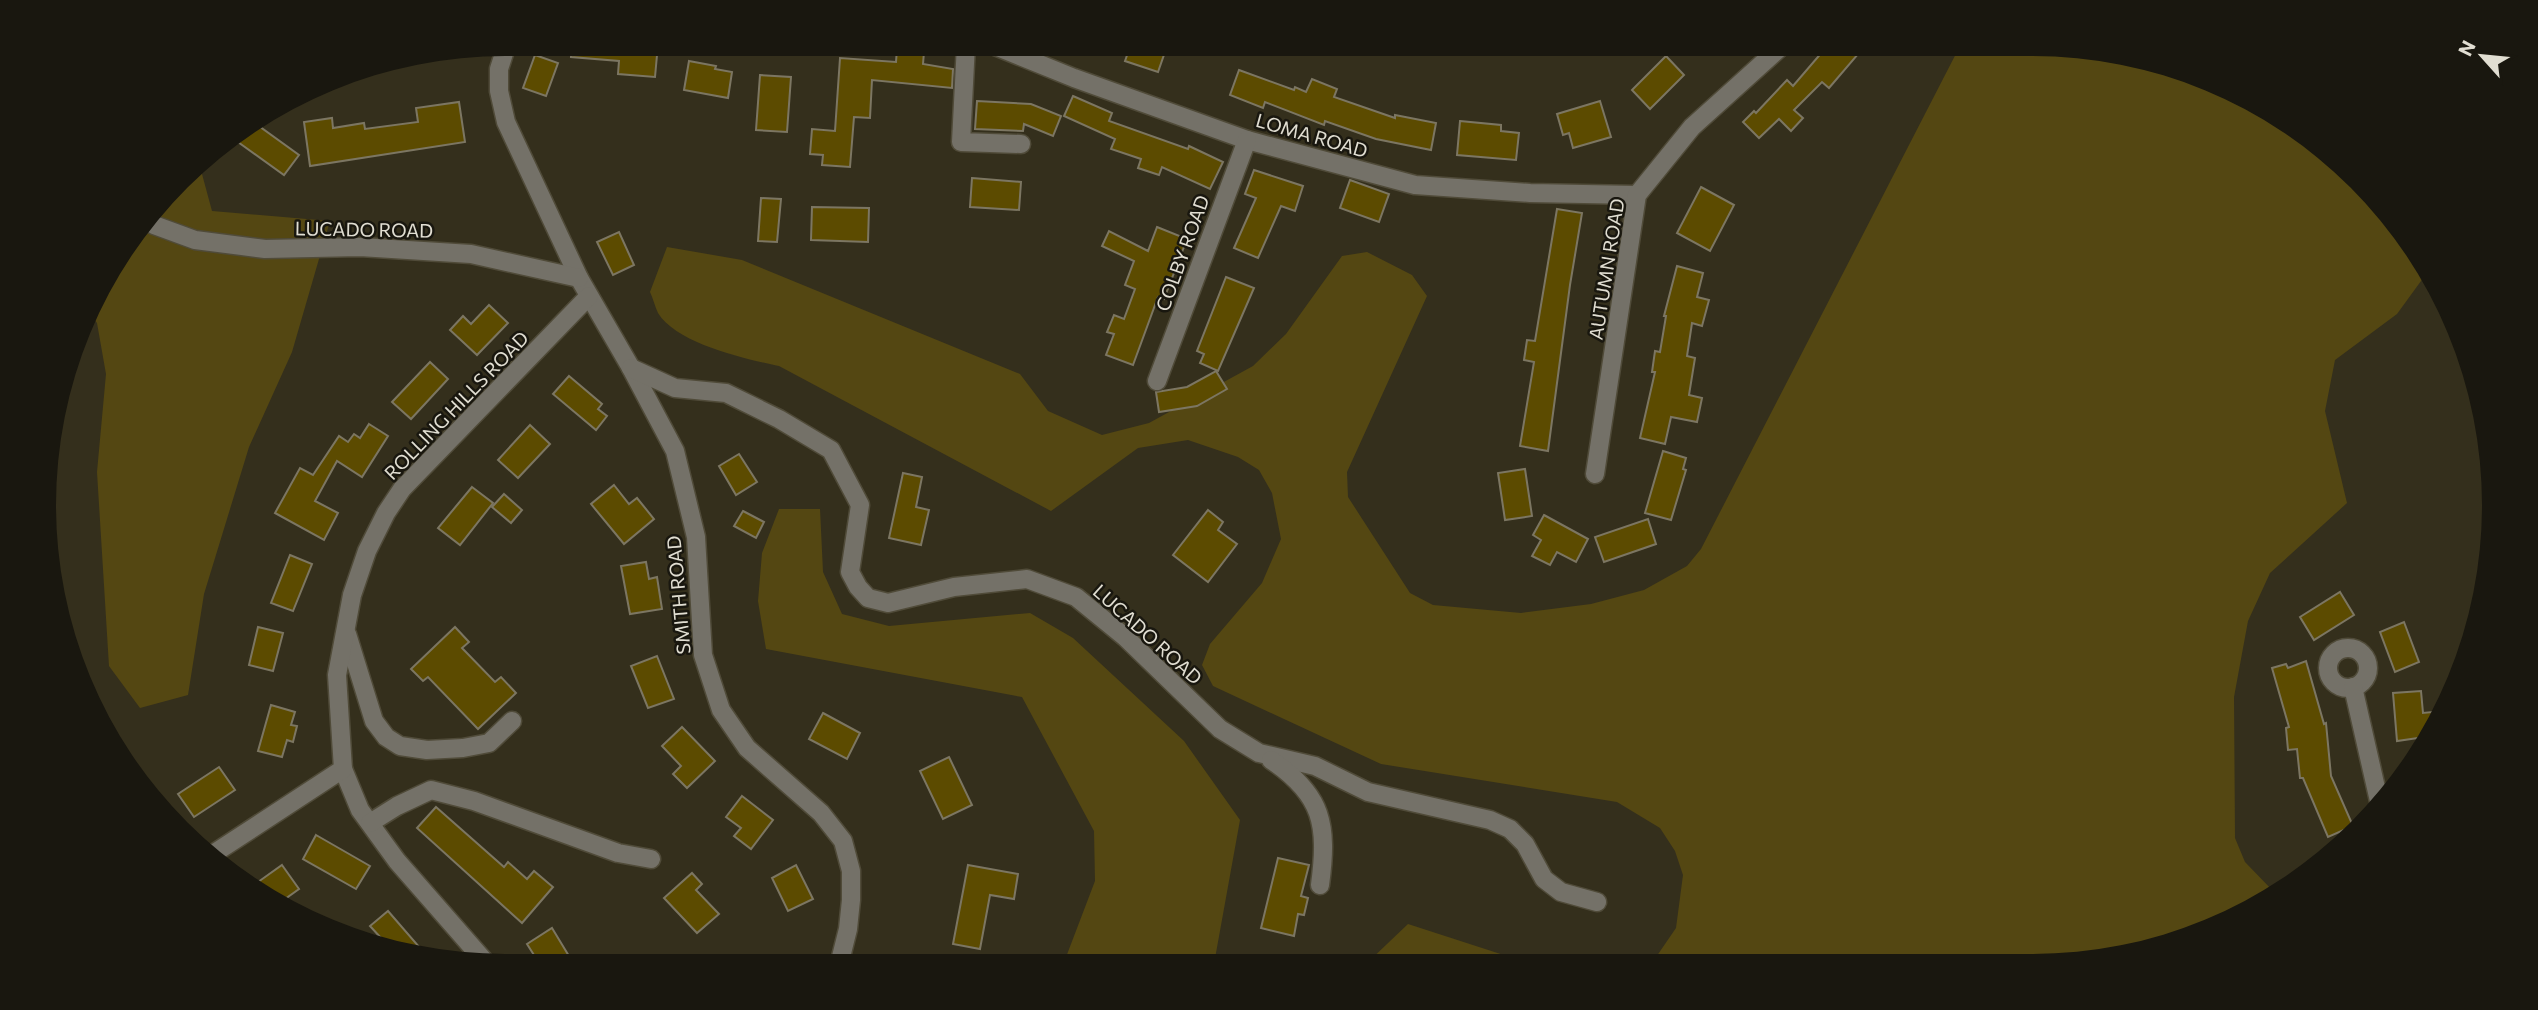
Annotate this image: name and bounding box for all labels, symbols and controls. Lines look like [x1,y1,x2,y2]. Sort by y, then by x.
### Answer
north arrow [2447,21,2517,91]
text: N [2453,36,2480,60]
street label: LOMA ROAD [1253,108,1371,162]
street label: COLBY ROAD [1150,192,1214,314]
street label: AUTUMN ROAD [1583,197,1629,341]
street label: LUCADO ROAD [295,216,433,242]
street label: ROLLING HILLS ROAD [379,326,533,484]
street label: SMITH ROAD [661,535,695,655]
street label: LUCADO ROAD [1089,579,1207,689]

